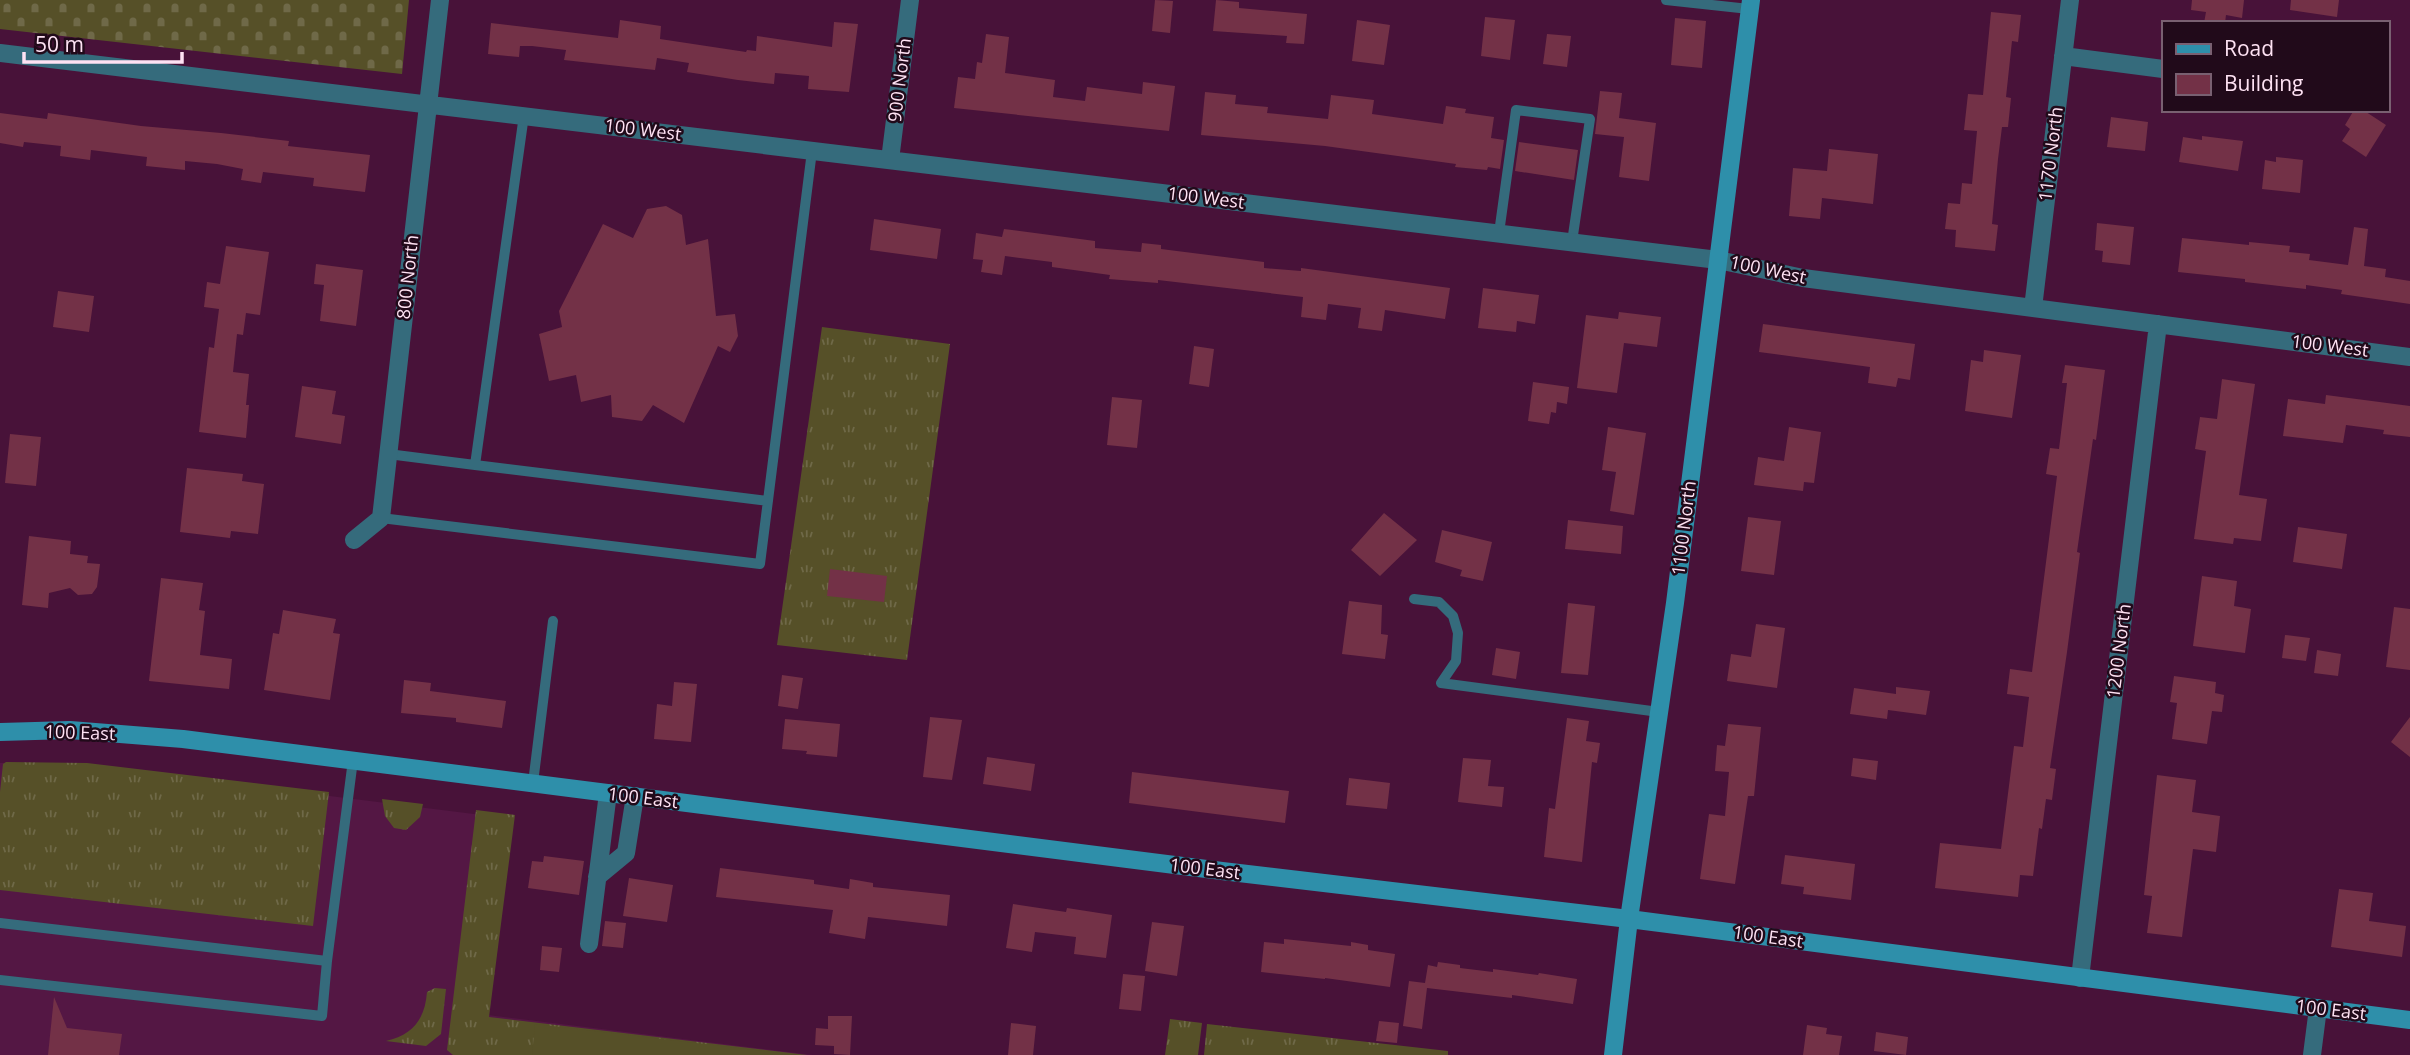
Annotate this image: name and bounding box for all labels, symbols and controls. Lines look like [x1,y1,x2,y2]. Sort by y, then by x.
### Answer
scale bar [24,21,182,65]
legend [2162,21,2389,112]
text: 50 m [35,30,84,58]
text: Road [2224,34,2274,62]
street label: 900 North [882,36,916,123]
text: Building [2224,69,2303,97]
street label: 1170 North [2032,105,2068,203]
street label: 100 West [603,112,683,146]
street label: 100 West [1166,180,1246,214]
street label: 800 North [391,233,423,320]
street label: 100 West [1728,249,1808,289]
street label: 100 West [2290,328,2370,362]
street label: 1100 North [1665,479,1701,577]
street label: 1200 North [2100,602,2136,700]
street label: 100 East [44,719,116,745]
street label: 100 East [607,781,680,813]
street label: 100 East [1169,852,1242,884]
street label: 100 East [1732,919,1805,953]
street label: 100 East [2295,993,2368,1025]

